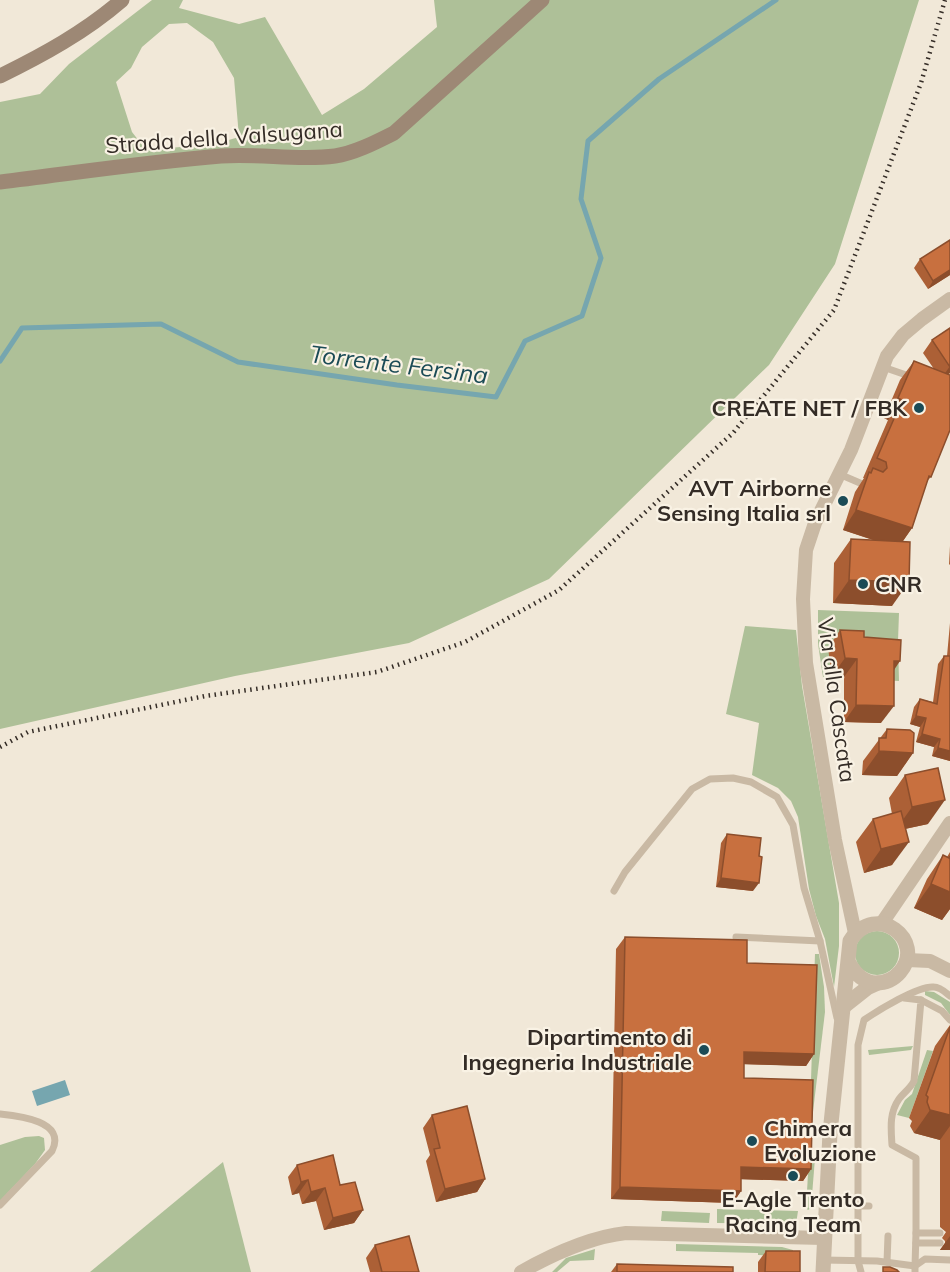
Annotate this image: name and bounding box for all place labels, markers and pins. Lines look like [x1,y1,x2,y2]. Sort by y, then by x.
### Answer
place label: CREATE NET / FBK [712,394,908,422]
marker: CREATE NET / FBK [912,401,926,415]
place label: AVT Airborne Sensing Italia srl [657,474,831,527]
marker: AVT Airborne Sensing Italia srl [836,494,850,508]
place label: CNR [875,570,922,598]
marker: CNR [856,577,870,591]
place label: Dipartimento di Ingegneria Industriale [462,1023,692,1076]
marker: Dipartimento di Ingegneria Industriale [697,1043,711,1057]
place label: Chimera Evoluzione [764,1114,876,1167]
marker: Chimera Evoluzione [745,1134,759,1148]
marker: E-Agle Trento Racing Team [786,1169,800,1183]
place label: E-Agle Trento Racing Team [721,1185,865,1238]

